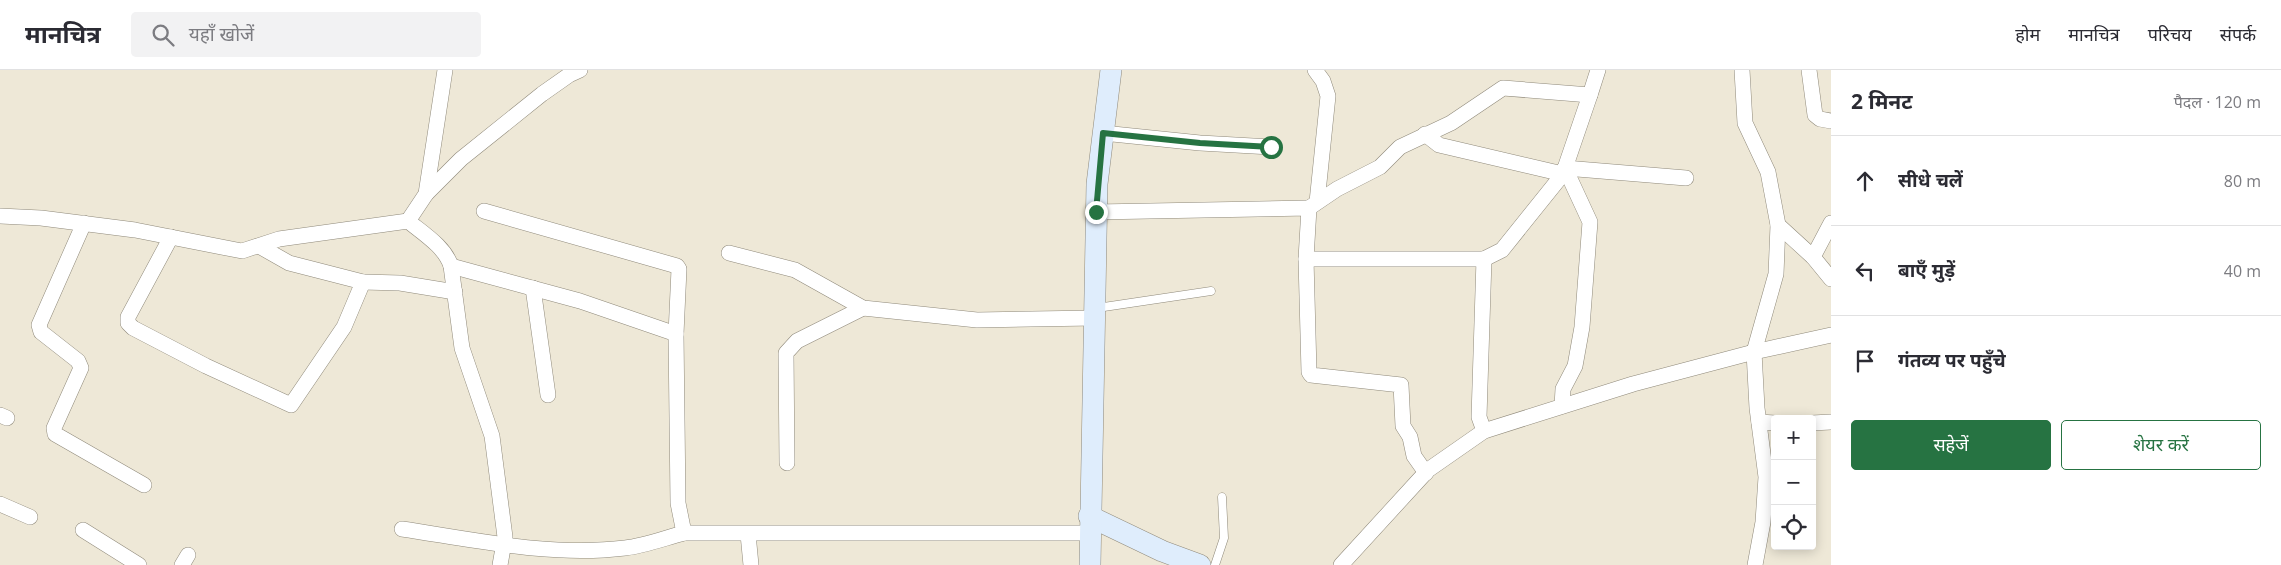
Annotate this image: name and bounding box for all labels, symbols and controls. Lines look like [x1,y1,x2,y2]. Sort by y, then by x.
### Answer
search box [131,12,481,57]
text: मानचित्र [25,17,101,50]
icon: search [149,21,177,49]
text: यहाँ खोजें [189,21,254,47]
text: होम [2015,22,2040,46]
text: मानचित्र [2068,22,2120,46]
text: परिचय [2148,22,2192,46]
text: संपर्क [2220,22,2256,46]
text: 2 मिनट [1851,87,1913,115]
text: पैदल · 120 m [2174,91,2261,113]
route start [1260,136,1283,159]
icon: ahead [1851,167,1879,195]
text: सीधे चलें [1898,167,1963,193]
text: 80 m [2224,170,2261,192]
route end [1085,201,1108,224]
icon: left [1851,257,1879,285]
text: बाएँ मुड़ें [1898,257,1955,283]
text: 40 m [2224,260,2261,282]
icon: arrive [1851,347,1879,375]
text: गंतव्य पर पहुँचे [1898,347,2006,373]
map controls [1771,415,1816,550]
button: + [1771,415,1816,460]
button: सहेजें [1851,420,2051,470]
button: शेयर करें [2061,420,2261,470]
button: − [1771,460,1816,505]
button: locate [1771,505,1816,550]

